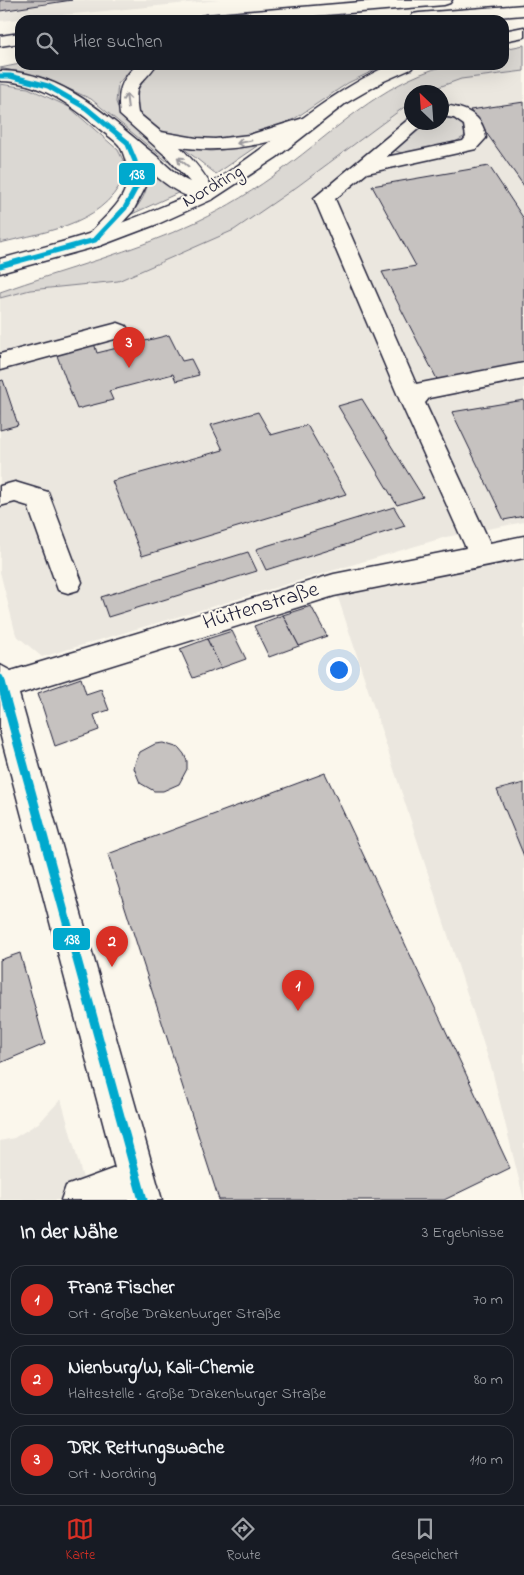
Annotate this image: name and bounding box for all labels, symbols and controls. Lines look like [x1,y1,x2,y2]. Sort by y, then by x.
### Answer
search box [15,15,509,70]
icon: search [33,29,61,57]
text: Hier suchen [73,29,162,56]
north arrow [404,85,449,130]
one-way arrow [122,93,132,109]
one-way arrow [237,138,253,148]
one-way arrow [176,156,189,167]
street label: Nordring [177,159,250,217]
line badge: 138 [118,162,156,186]
text: 138 [129,165,145,186]
pin: 3 [113,327,145,368]
street label: Hüttenstraße [199,574,323,640]
your location [326,657,352,683]
pin: 2 [96,926,128,967]
line badge: 138 [52,927,91,951]
text: 138 [64,930,80,951]
pin: 1 [282,970,314,1011]
text: In der Nähe [20,1218,118,1248]
text: 3 Ergebnisse [422,1221,504,1245]
text: Franz Fischer [68,1275,174,1302]
text: 1 [34,1288,40,1312]
text: 70 m [473,1288,503,1312]
text: Ort · Große Drakenburger Straße [68,1302,281,1326]
text: Nienburg/W, Kali-Chemie [68,1355,254,1382]
text: 2 [33,1368,41,1392]
text: 80 m [474,1368,503,1392]
text: Haltestelle · Große Drakenburger Straße [68,1382,326,1406]
text: DRK Rettungswache [68,1435,224,1462]
text: 3 [34,1448,40,1472]
text: 110 m [469,1448,503,1472]
text: Ort · Nordring [68,1462,156,1486]
tab: Karte [66,1515,95,1566]
tab: Route [226,1515,260,1566]
tab: Gespeichert [392,1515,458,1566]

